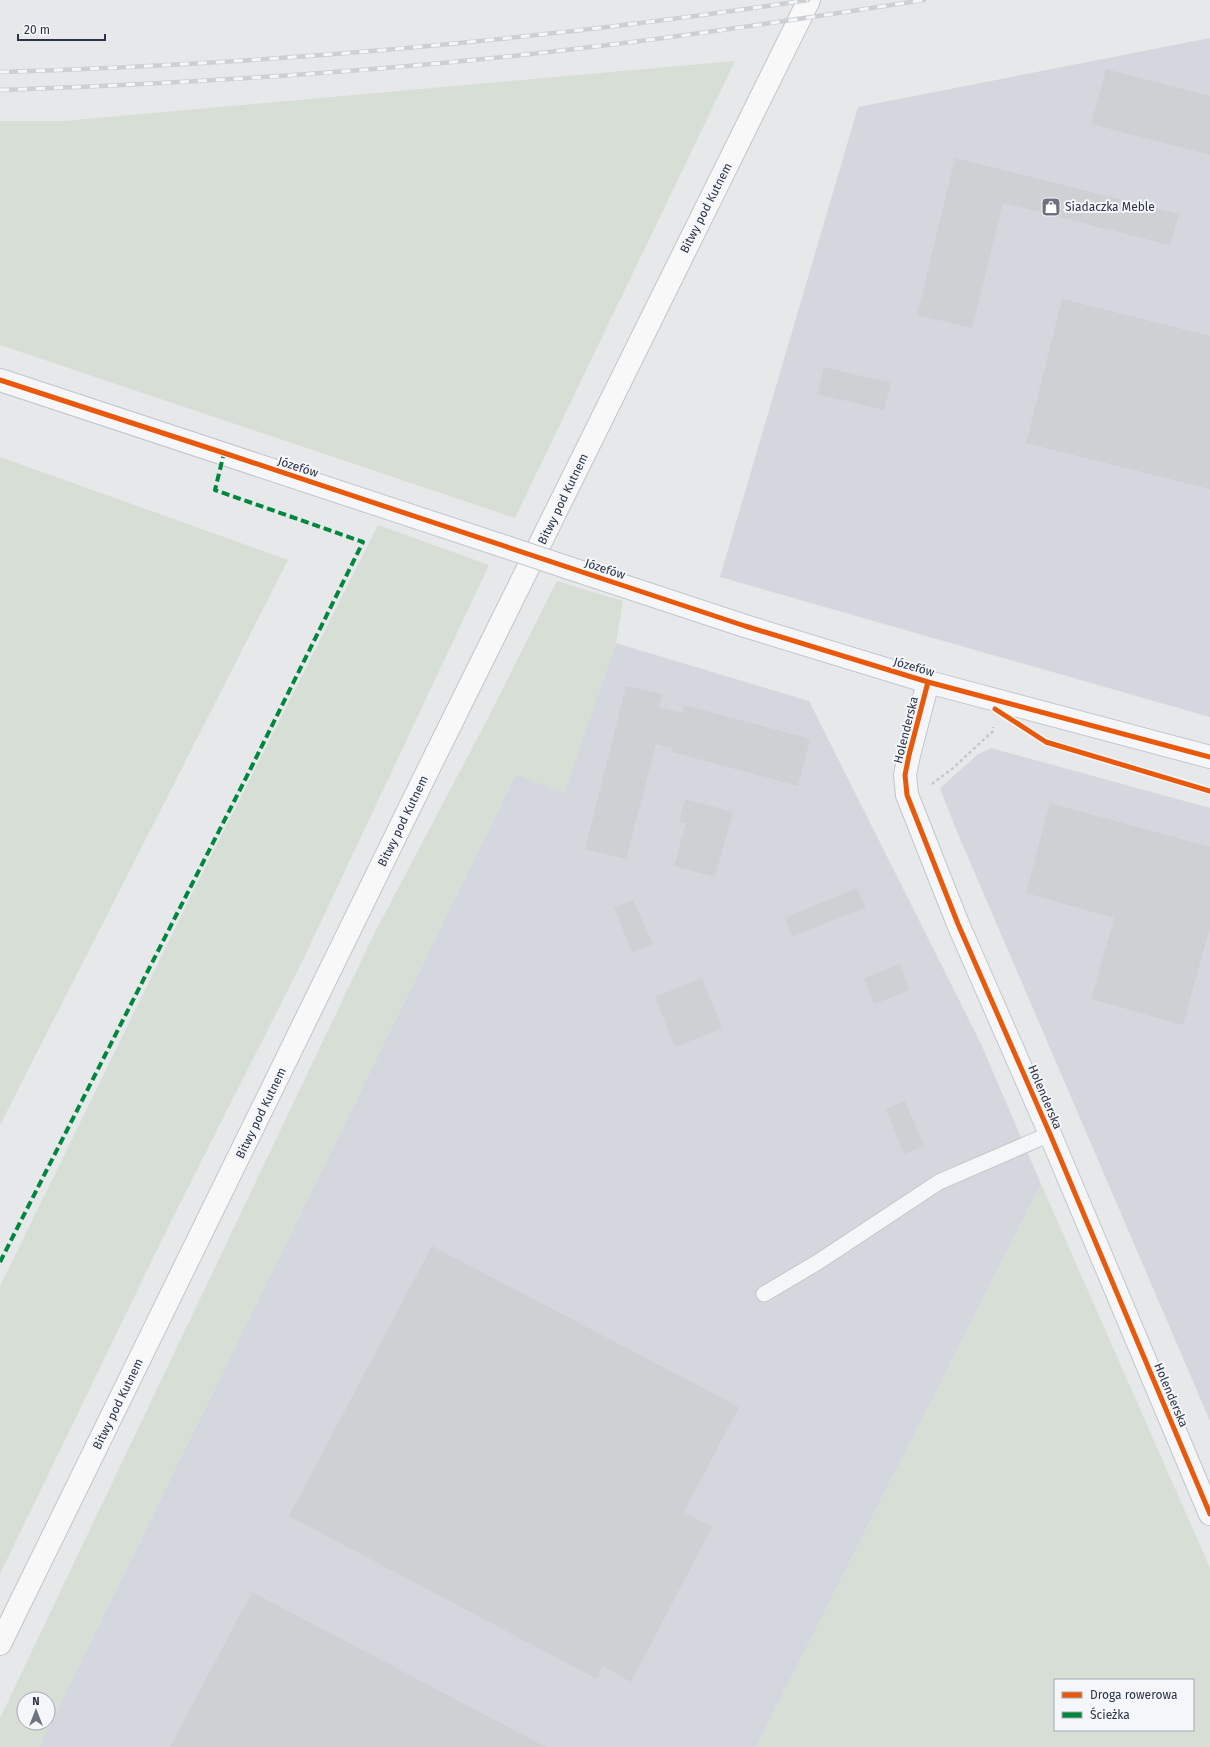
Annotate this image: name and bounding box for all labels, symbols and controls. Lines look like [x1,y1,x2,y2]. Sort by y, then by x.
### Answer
scale bar [18,16,105,42]
text: 20 m [24,23,50,37]
street label: Bitwy pod Kutnem [677,161,735,255]
shop icon: Siadaczka Meble [1040,196,1062,218]
place label: Siadaczka Meble [1065,200,1155,214]
street label: Bitwy pod Kutnem [535,451,591,547]
street label: Józefów [276,454,320,480]
street label: Józefów [583,556,627,582]
street label: Józefów [892,655,936,680]
street label: Holenderska [891,695,921,765]
street label: Bitwy pod Kutnem [375,773,431,869]
street label: Holenderska [1025,1063,1065,1131]
street label: Bitwy pod Kutnem [233,1065,289,1161]
street label: Bitwy pod Kutnem [90,1356,146,1452]
street label: Holenderska [1151,1361,1191,1429]
legend [1054,1679,1194,1731]
text: Droga rowerowa [1090,1688,1177,1702]
north arrow [16,1691,56,1731]
text: N [32,1695,40,1708]
text: Ścieżka [1090,1707,1130,1722]

